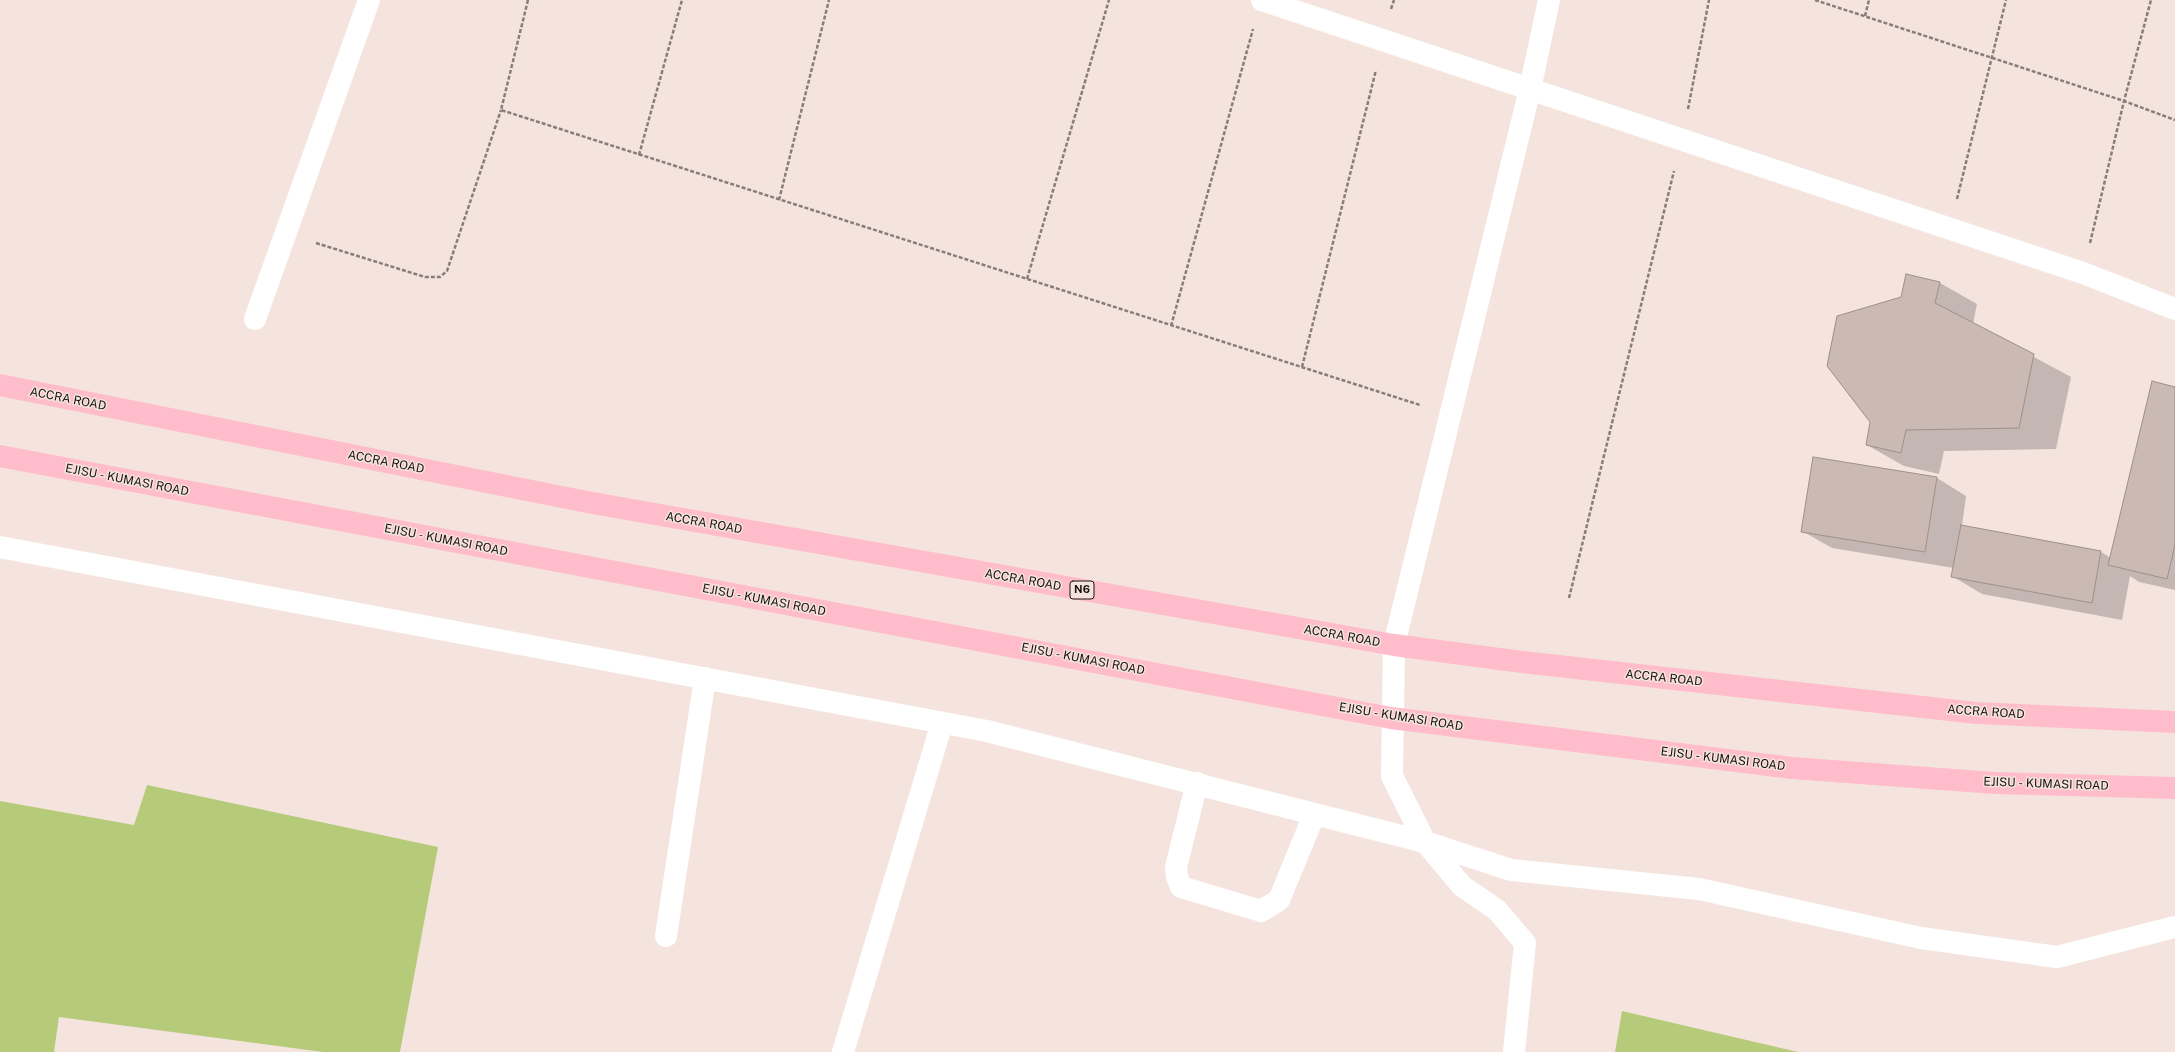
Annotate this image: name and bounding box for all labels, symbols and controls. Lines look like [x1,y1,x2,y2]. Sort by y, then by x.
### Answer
street label: ACCRA ROAD [29,385,107,413]
street label: ACCRA ROAD [347,448,425,476]
street label: EJISU - KUMASI ROAD [64,461,190,499]
street label: ACCRA ROAD [665,509,743,537]
street label: EJISU - KUMASI ROAD [383,521,509,559]
street label: ACCRA ROAD [984,566,1062,594]
street label: EJISU - KUMASI ROAD [701,581,827,619]
road number: N6 [1070,581,1094,599]
street label: ACCRA ROAD [1303,622,1381,650]
street label: EJISU - KUMASI ROAD [1020,640,1146,678]
street label: ACCRA ROAD [1625,667,1703,689]
street label: EJISU - KUMASI ROAD [1338,700,1464,734]
street label: ACCRA ROAD [1947,702,2025,722]
street label: EJISU - KUMASI ROAD [1660,744,1786,774]
street label: EJISU - KUMASI ROAD [1983,775,2109,793]

